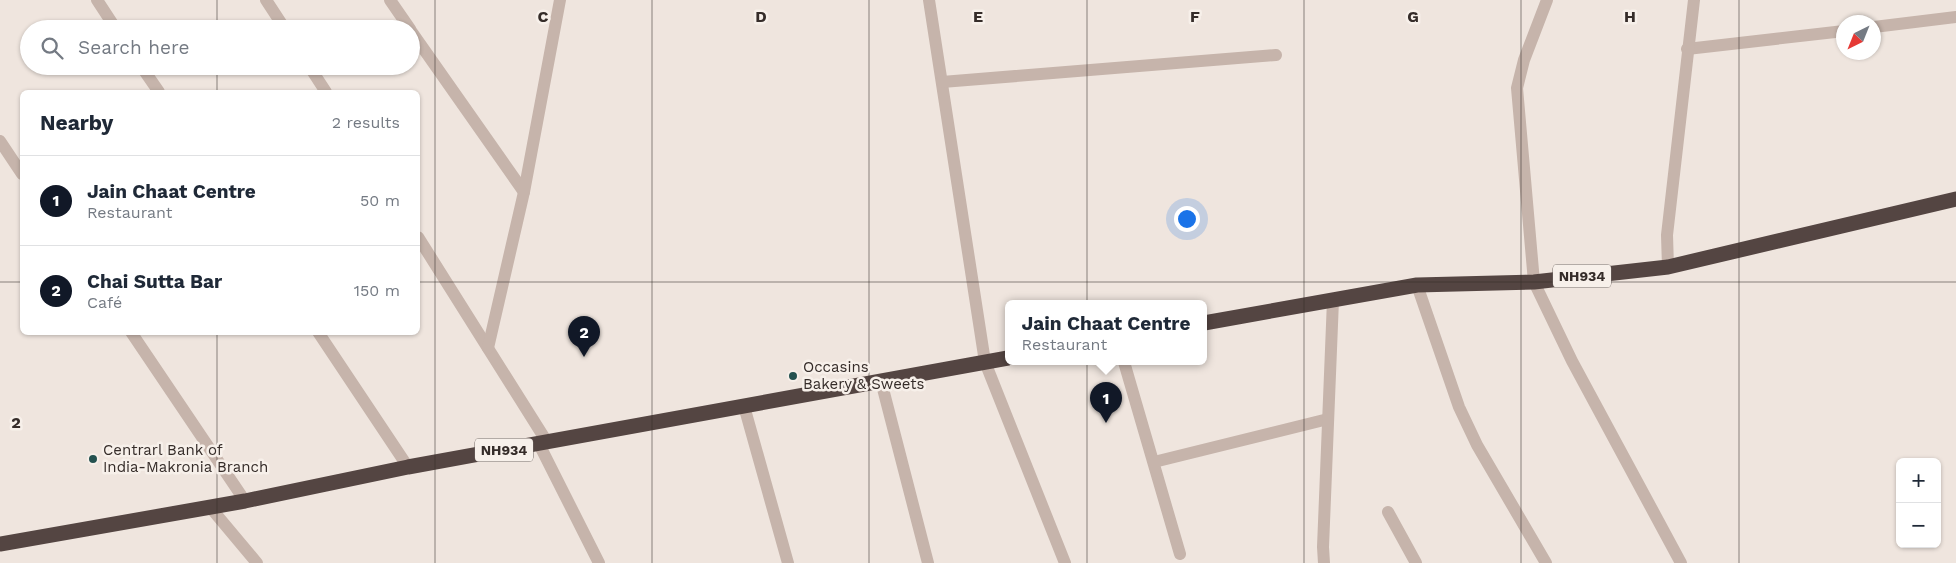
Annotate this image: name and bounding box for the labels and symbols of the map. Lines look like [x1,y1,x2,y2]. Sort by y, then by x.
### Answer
text: C [538,7,549,26]
text: D [755,7,767,26]
text: E [973,7,983,26]
text: F [1190,7,1200,26]
text: G [1407,7,1419,26]
text: H [1624,7,1636,26]
north arrow [1836,15,1881,60]
your location [1174,206,1200,232]
road number: NH934 [1553,264,1611,288]
pin: 2 [568,316,600,357]
place label: Occasins Bakery & Sweets [803,358,925,393]
marker: Occasins Bakery & Sweets [787,370,799,382]
pin: 1 [1090,382,1122,423]
text: 2 [11,413,21,432]
road number: NH934 [475,438,533,462]
place label: Centrarl Bank of India-Makronia Branch [103,441,268,476]
marker: Centrarl Bank of India-Makronia Branch [87,453,99,465]

